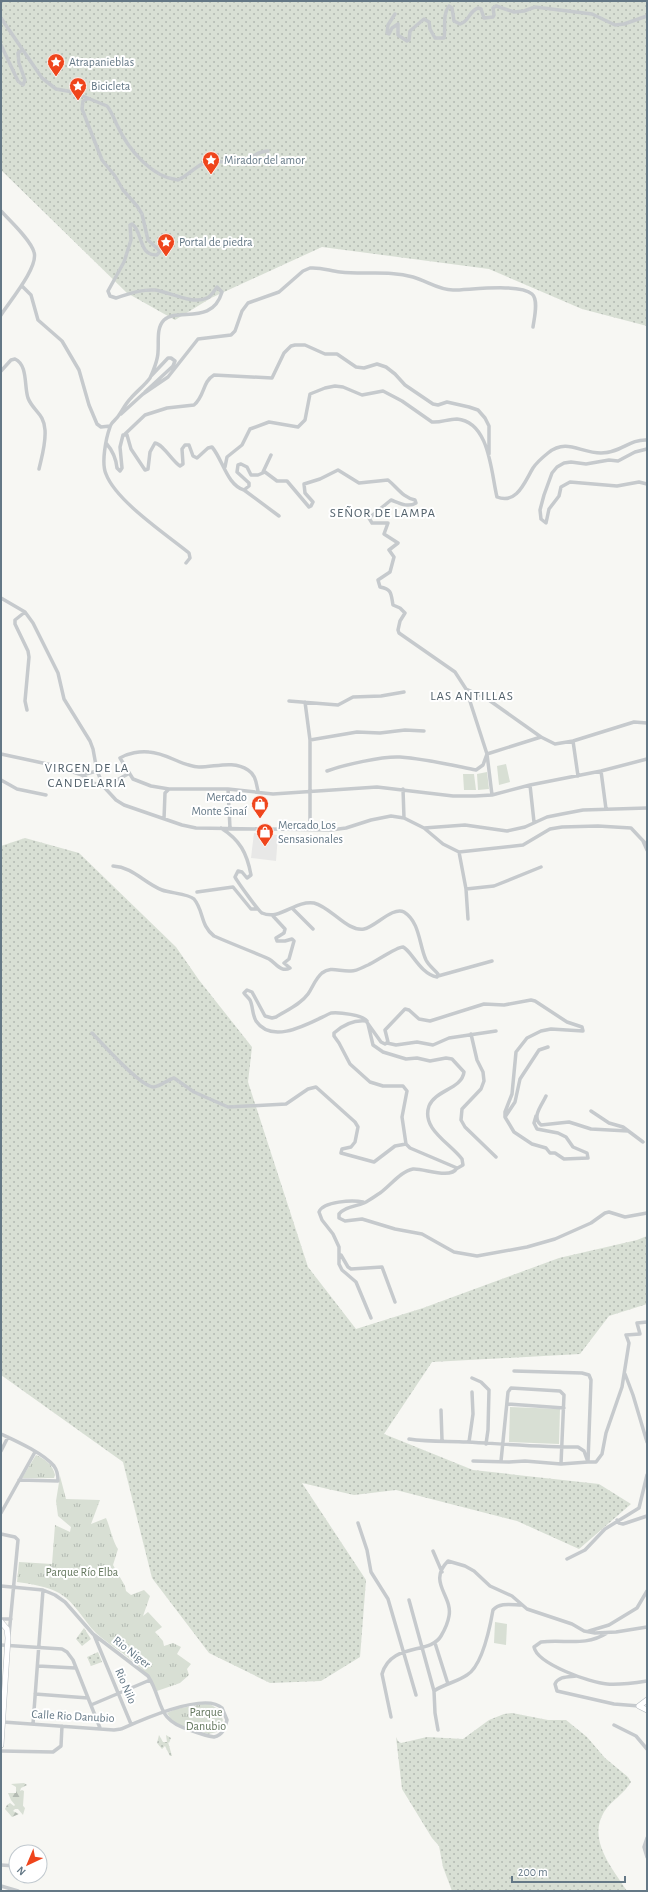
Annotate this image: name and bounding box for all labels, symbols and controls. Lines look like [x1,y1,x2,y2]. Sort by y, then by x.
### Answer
place icon: Atrapanieblas [46,52,66,77]
place label: Atrapanieblas [69,56,134,68]
place icon: Bicicleta [68,76,88,101]
place label: Bicicleta [91,80,131,92]
place icon: Mirador del amor [201,150,221,175]
place label: Mirador del amor [224,154,305,166]
place icon: Portal de piedra [156,232,176,257]
place label: Portal de piedra [179,236,253,248]
district label: SEÑOR DE LAMPA [330,505,436,520]
district label: LAS ANTILLAS [430,690,514,703]
district label: VIRGEN DE LA CANDELARIA [45,762,129,790]
place label: Mercado Monte Sinaí [191,791,247,817]
shop icon: Mercado Monte Sinaí [250,794,270,819]
place label: Mercado Los Sensasionales [278,819,343,845]
shop icon: Mercado Los Sensasionales [255,822,275,847]
park label: Parque Río Elba [46,1566,119,1578]
street label: Rio Niger [111,1634,153,1670]
street label: Rio Nilo [113,1666,139,1706]
park label: Parque Danubio [186,1706,226,1732]
street label: Calle Rio Danubio [31,1708,115,1724]
north arrow [8,1844,48,1884]
scale bar [512,1858,625,1884]
text: N [15,1864,28,1877]
text: 200 m [518,1866,548,1878]

